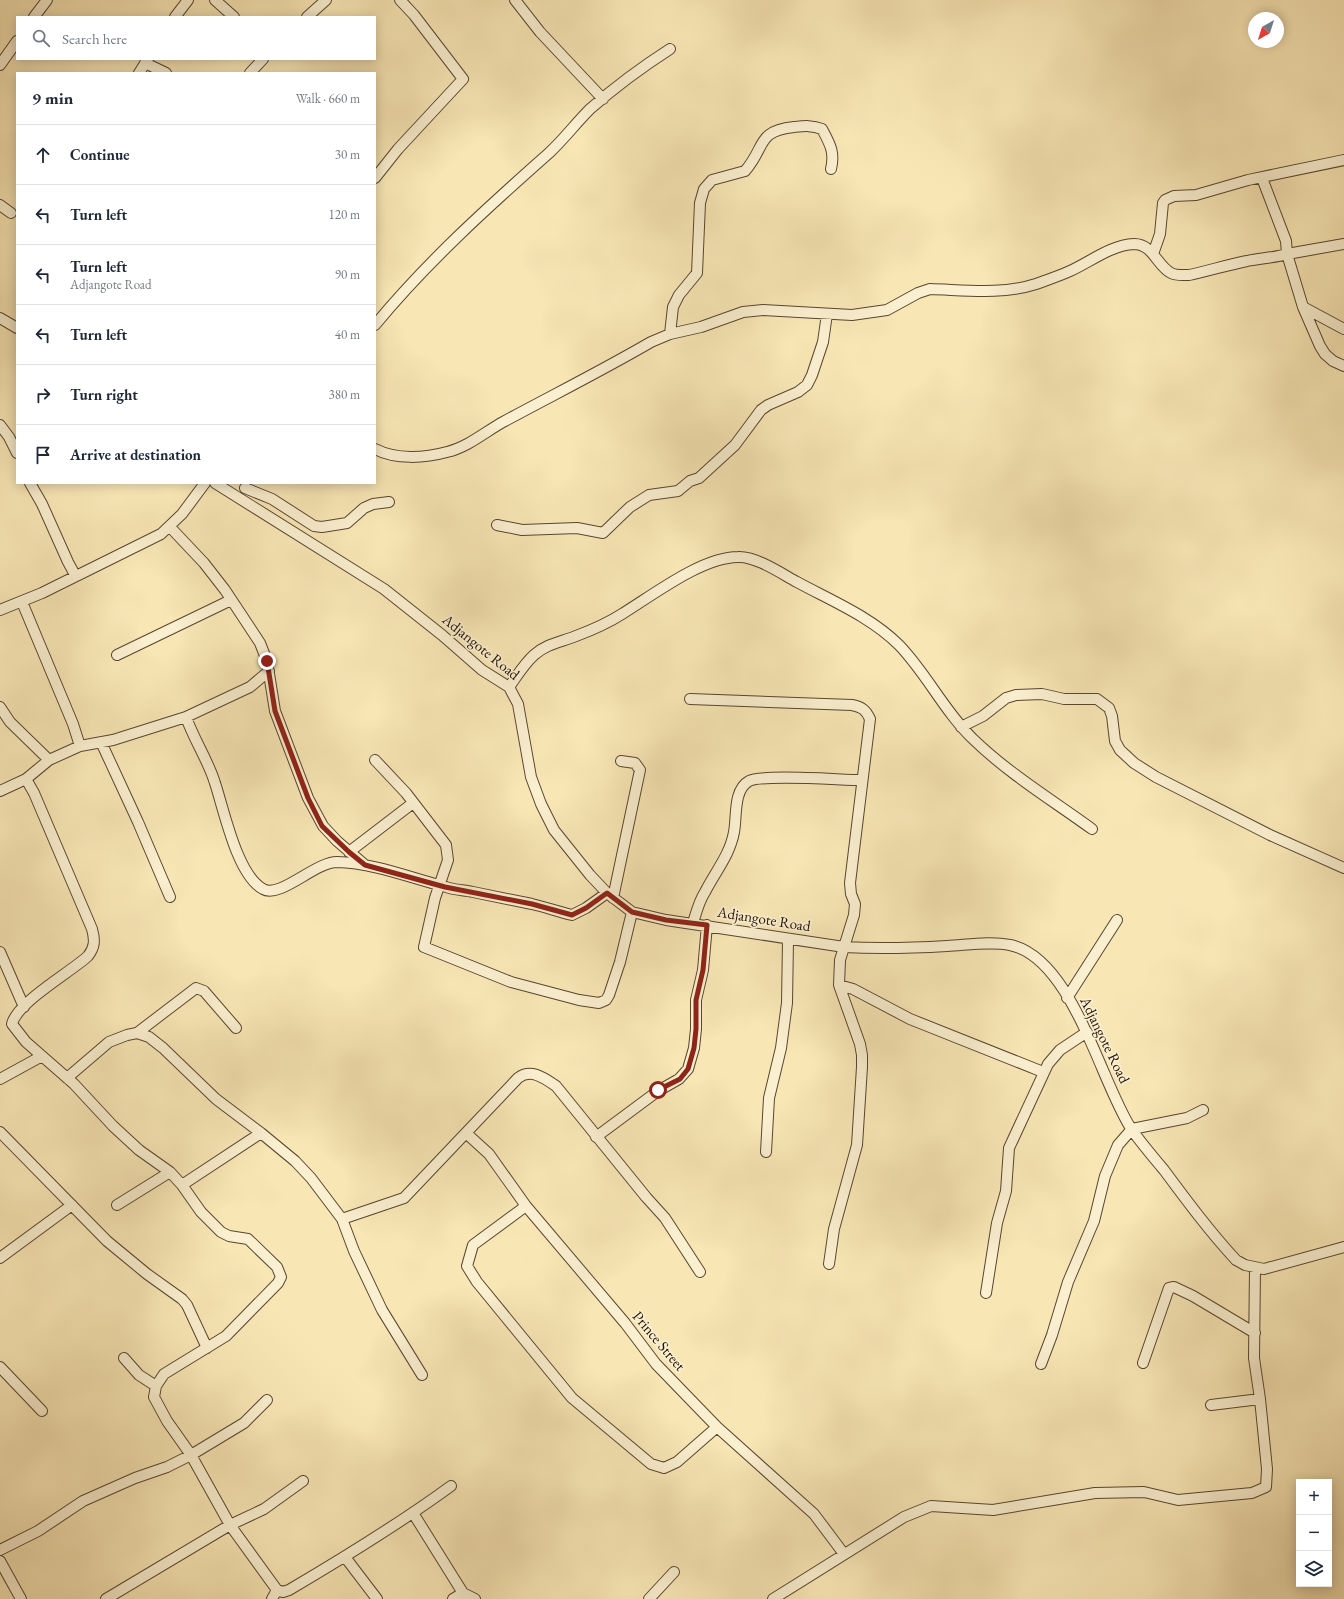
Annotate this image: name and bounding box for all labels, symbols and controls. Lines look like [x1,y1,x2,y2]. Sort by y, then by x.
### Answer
north arrow [1248,12,1284,48]
search box [16,16,376,60]
icon: search [30,27,52,49]
text: Search here [62,29,127,48]
text: 9 min [32,87,73,109]
text: Walk · 660 m [296,90,360,107]
icon: ahead [32,144,54,166]
text: Continue [70,145,130,164]
text: 30 m [335,146,360,163]
icon: left [32,204,54,226]
text: Turn left [70,205,127,224]
text: 120 m [329,206,360,223]
text: Turn left [70,257,127,276]
icon: left [32,264,54,286]
text: 90 m [335,266,360,283]
text: Adjangote Road [70,276,152,293]
icon: left [32,324,54,346]
text: Turn left [70,325,127,344]
text: 40 m [335,326,360,343]
icon: right [32,384,54,406]
text: Turn right [70,385,138,404]
text: 380 m [329,386,360,403]
icon: arrive [32,444,54,466]
text: Arrive at destination [70,445,201,464]
street label: Adjangote Road [438,609,524,684]
route end [258,652,276,670]
street label: Adjangote Road [715,902,812,935]
street label: Adjangote Road [1076,992,1135,1087]
route start [649,1081,667,1099]
street label: Prince Street [629,1307,690,1375]
map controls [1296,1479,1332,1587]
button: + [1296,1479,1332,1515]
button: − [1296,1515,1332,1551]
button: layers [1296,1551,1332,1587]

